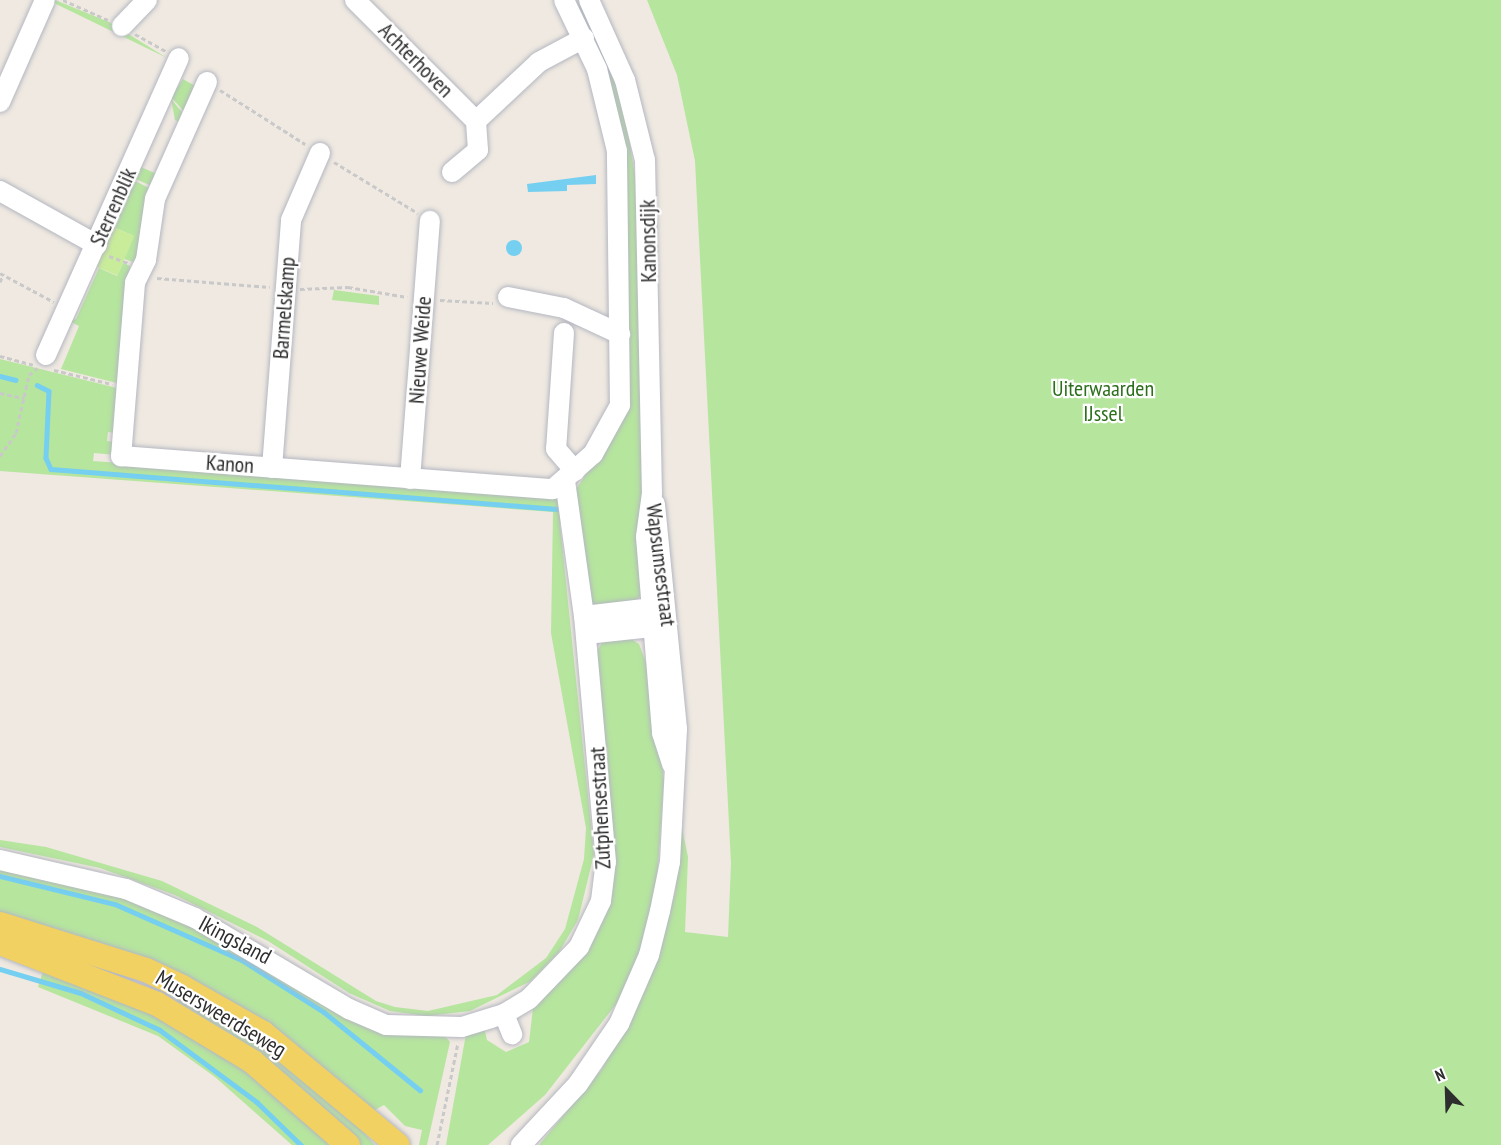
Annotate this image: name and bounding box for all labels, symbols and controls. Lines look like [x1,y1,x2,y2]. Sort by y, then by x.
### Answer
street label: Achterhoven [373,17,459,103]
street label: Sterrenblik [84,164,142,250]
street label: Kanonsdijk [634,199,662,283]
street label: Barmelskamp [267,256,301,360]
street label: Nieuwe Weide [403,295,437,405]
park label: Uiterwaarden IJssel [1052,375,1154,427]
street label: Kanon [205,449,255,479]
street label: Wapsumsestraat [640,502,682,628]
street label: Zutphensestraat [584,746,616,870]
street label: Ikingsland [194,910,276,970]
street label: Musersweerdseweg [151,965,291,1063]
north arrow [1417,1061,1477,1121]
text: N [1432,1064,1448,1085]

